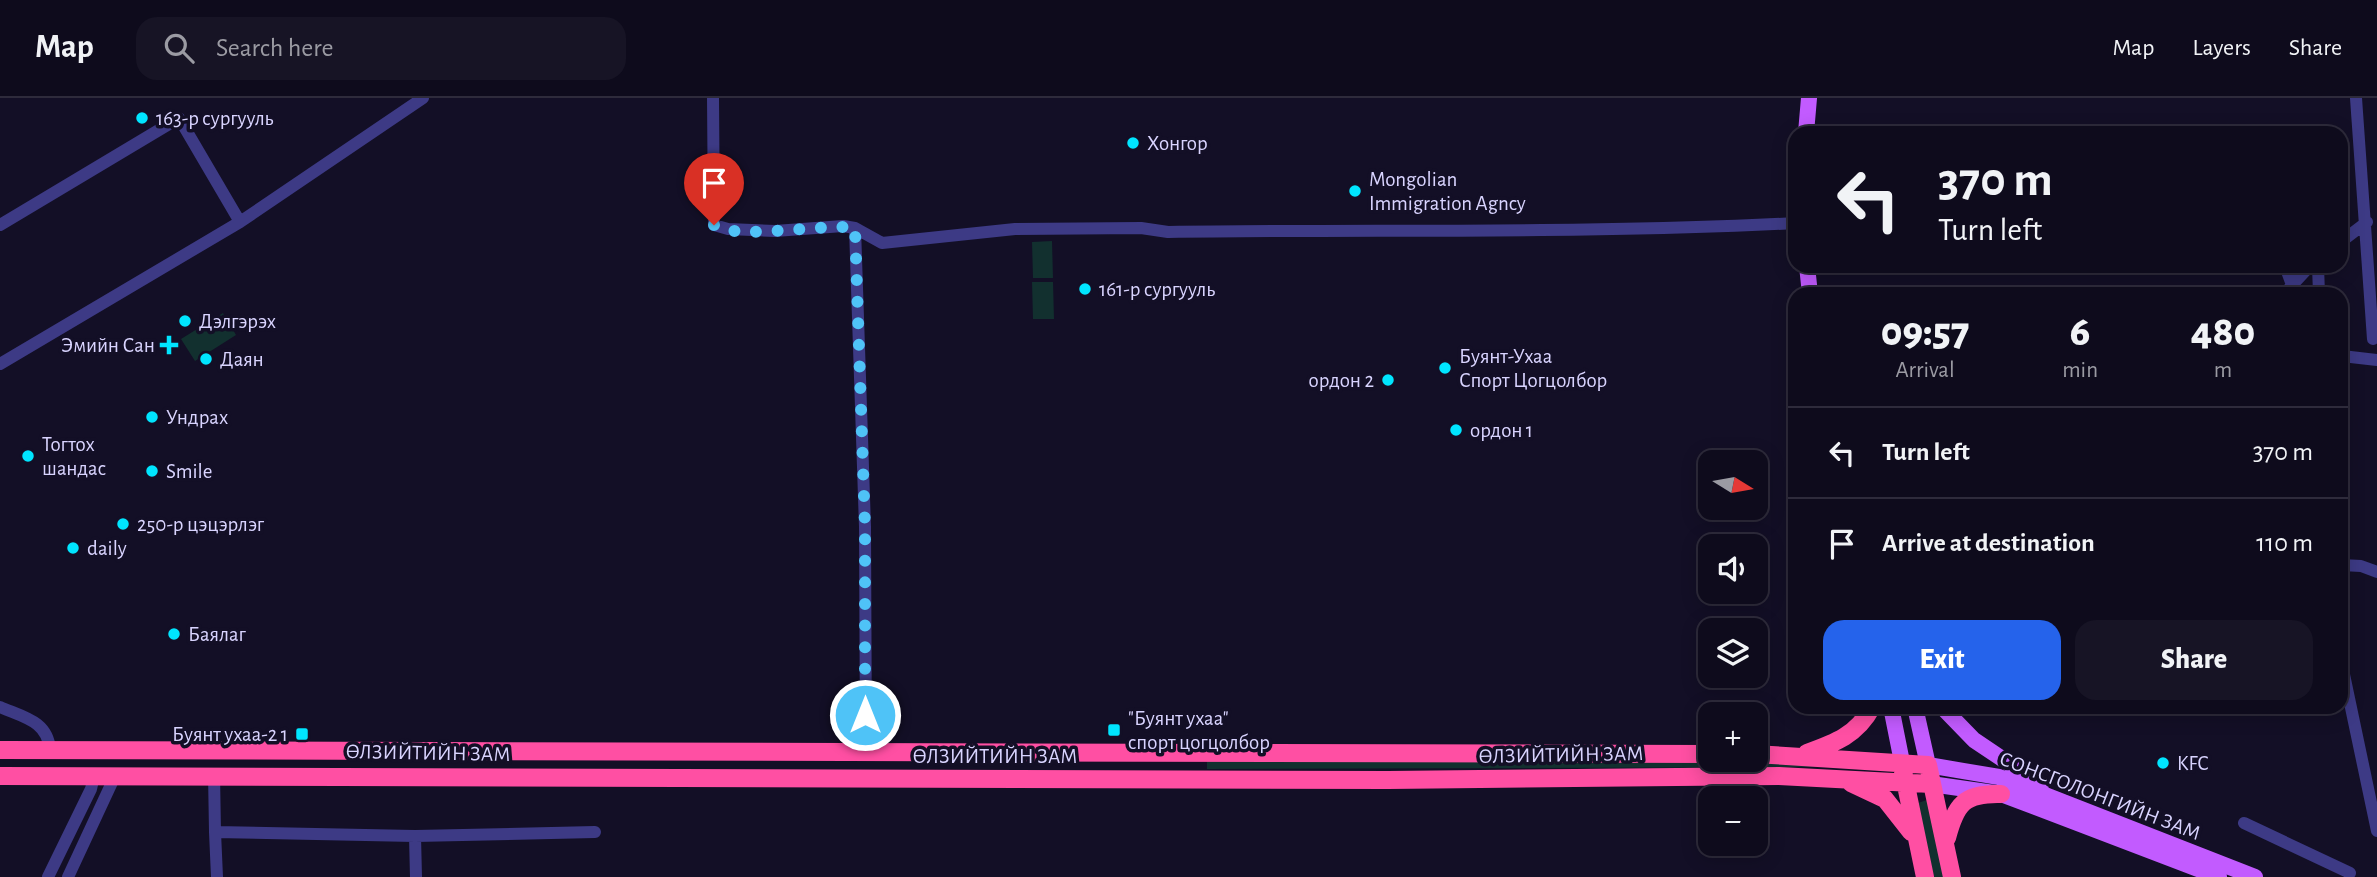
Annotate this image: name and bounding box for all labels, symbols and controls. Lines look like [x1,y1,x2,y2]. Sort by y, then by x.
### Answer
search box [136,17,626,80]
icon: search [160,29,198,67]
text: Map [35,31,94,64]
text: Search here [216,35,334,61]
text: Map [2112,36,2154,60]
text: Layers [2192,36,2251,60]
text: Share [2289,36,2342,60]
place label: 163-р сургууль [156,108,274,129]
marker: 163-р сургууль [134,110,150,126]
place label: Хонгор [1147,133,1208,154]
marker: Хонгор [1125,135,1141,151]
pin [684,153,744,225]
icon: left [1823,154,1914,245]
text: 370 m [1938,156,2053,205]
icon: arrive [695,164,733,202]
place label: Mongolian Immigration Agncy [1369,169,1526,214]
marker: Mongolian Immigration Agncy [1347,183,1363,199]
text: Turn left [1938,214,2042,246]
place label: 161-р сургууль [1099,279,1215,300]
marker: 161-р сургууль [1077,281,1093,297]
place label: Дэлгэрэх [199,311,276,332]
text: 09:57 [1881,311,1969,353]
text: 6 [2070,311,2090,353]
text: 480 [2191,311,2255,353]
marker: Дэлгэрэх [177,313,193,329]
place label: Эмийн Сан [61,335,155,356]
marker: Эмийн Сан [161,337,177,353]
place label: Буянт-Ухаа Спорт Цогцолбор [1459,346,1607,391]
place label: Даян [220,349,264,370]
marker: Даян [198,351,214,367]
text: Arrival [1896,359,1955,382]
text: min [2062,359,2098,382]
text: m [2214,359,2232,382]
marker: Буянт-Ухаа Спорт Цогцолбор [1437,360,1453,376]
place label: ордон 2 [1309,370,1374,391]
marker: ордон 2 [1380,372,1396,388]
place label: Ундрах [166,407,228,428]
marker: Ундрах [144,409,160,425]
place label: ордон 1 [1470,420,1533,441]
marker: ордон 1 [1448,422,1464,438]
place label: Тогтох шандас [42,434,106,479]
icon: left [1823,434,1861,472]
text: Turn left [1882,439,1970,465]
text: 370 m [2253,439,2313,465]
marker: Тогтох шандас [20,448,36,464]
north arrow [1698,450,1768,520]
map controls [1698,450,1768,856]
place label: Smile [166,461,212,482]
marker: Smile [144,463,160,479]
place label: 250-р цэцэрлэг [137,514,265,535]
marker: 250-р цэцэрлэг [115,516,131,532]
icon: arrive [1823,525,1861,563]
text: Arrive at destination [1882,530,2095,556]
text: 110 m [2256,530,2313,556]
button: sound [1698,534,1768,604]
place label: daily [87,538,127,559]
marker: daily [65,540,81,556]
button: layers [1698,618,1768,688]
button: Exit [1823,620,2061,700]
button: Share [2075,620,2313,700]
place label: Баялаг [188,624,246,645]
marker: Баялаг [166,626,182,642]
position arrow [828,678,902,752]
button: + [1698,702,1768,772]
place label: "Буянт ухаа" спорт цогцолбор [1128,708,1270,753]
marker: "Буянт ухаа" спорт цогцолбор [1106,722,1122,738]
place label: Буянт ухаа-2 1 [172,724,288,745]
marker: Буянт ухаа-2 1 [294,726,310,742]
street label: ӨЛЗИЙТИЙН ЗАМ [345,740,511,765]
street label: ӨЛЗИЙТИЙН ЗАМ [1478,742,1644,767]
street label: ӨЛЗИЙТИЙН ЗАМ [912,745,1078,767]
street label: СОНСГОЛОНГИЙН ЗАМ [1997,747,2204,844]
place label: KFC [2177,753,2209,774]
marker: KFC [2155,755,2171,771]
button: − [1698,786,1768,856]

